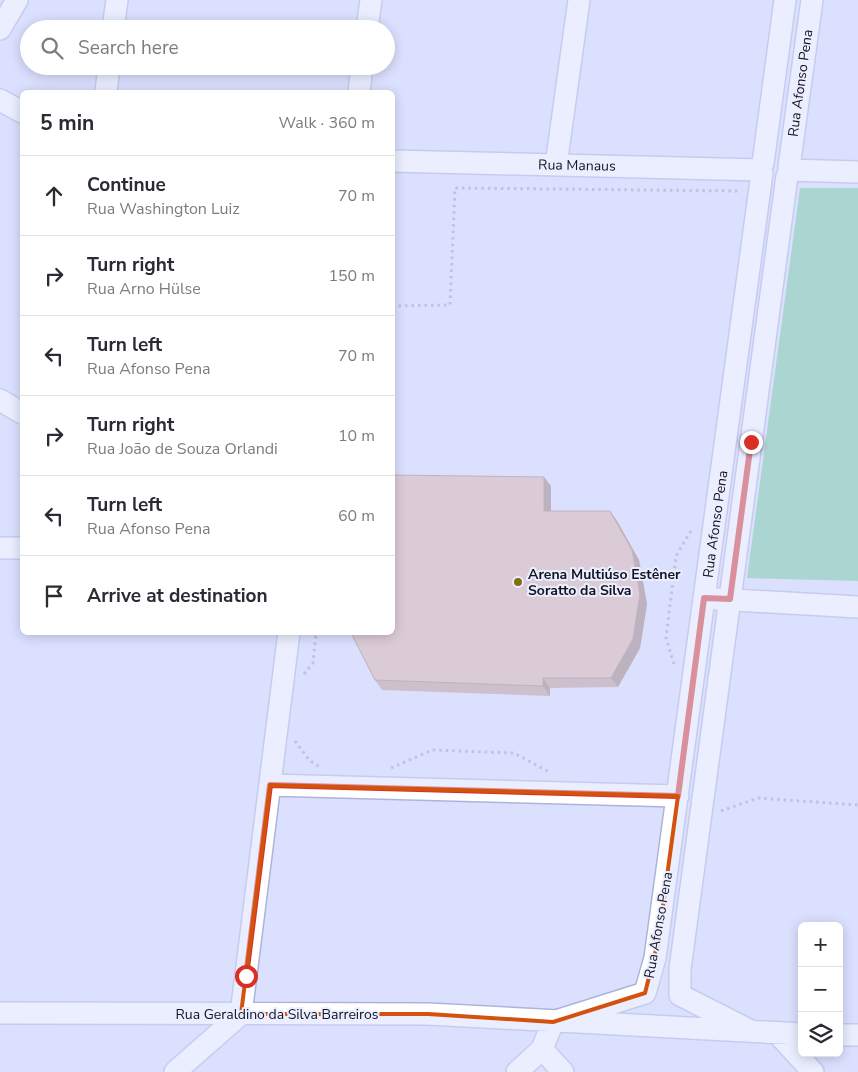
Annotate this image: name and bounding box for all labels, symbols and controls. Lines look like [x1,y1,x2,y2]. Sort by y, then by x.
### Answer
search box [20,20,395,75]
street label: Rua Afonso Pena [784,28,817,138]
icon: search [38,34,66,62]
text: Search here [78,35,179,61]
text: 5 min [40,109,94,137]
text: Walk · 360 m [279,112,375,134]
street label: Rua Manaus [538,155,616,176]
text: Continue [87,172,166,198]
icon: ahead [40,182,68,210]
text: 70 m [338,185,375,207]
text: Rua Washington Luiz [87,198,240,220]
text: Turn right [87,252,174,278]
icon: right [40,262,68,290]
text: 150 m [328,265,375,287]
text: Rua Arno Hülse [87,278,201,300]
text: Turn left [87,332,162,358]
icon: left [40,342,68,370]
text: 70 m [338,345,375,367]
text: Rua Afonso Pena [87,358,210,380]
text: Turn right [87,412,174,438]
icon: right [40,422,68,450]
text: 10 m [338,425,375,447]
route end [740,431,763,454]
text: Rua João de Souza Orlandi [87,438,278,460]
street label: Rua Afonso Pena [699,469,732,579]
text: Turn left [87,492,162,518]
icon: left [40,502,68,530]
text: 60 m [338,505,375,527]
text: Rua Afonso Pena [87,518,210,540]
place label: Arena Multiúso Estêner Soratto da Silva [528,565,681,600]
marker: Arena Multiúso Estêner Soratto da Silva [512,576,524,588]
icon: arrive [40,582,68,610]
text: Arrive at destination [87,583,268,609]
street label: Rua Afonso Pena [640,870,677,980]
map controls [798,922,843,1057]
button: + [798,922,843,967]
route start [235,965,258,988]
button: − [798,967,843,1012]
street label: Rua Geraldino da Silva Barreiros [175,1005,379,1024]
button: layers [798,1012,843,1057]

